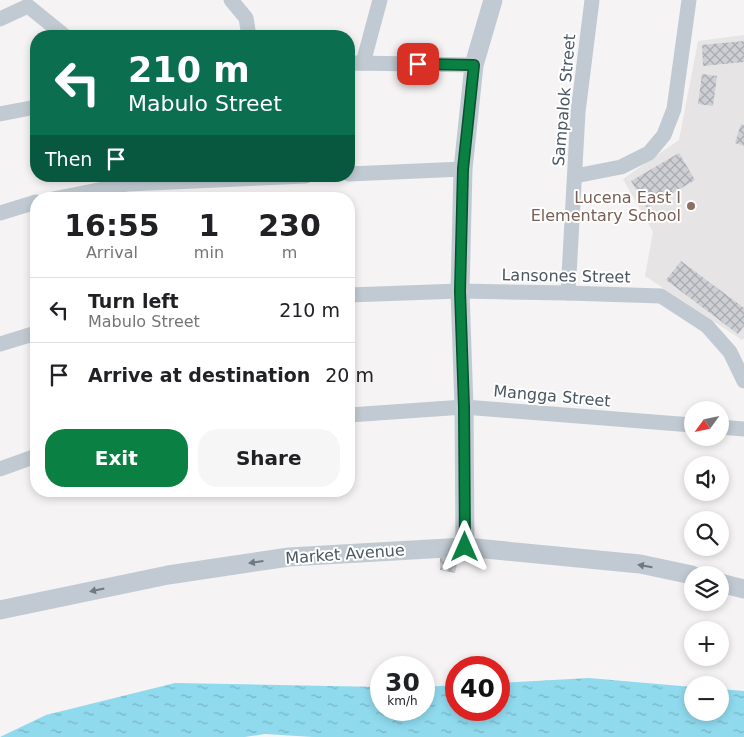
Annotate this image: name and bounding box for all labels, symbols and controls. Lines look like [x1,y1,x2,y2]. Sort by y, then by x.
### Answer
street label: Sampalok Street [549,33,579,167]
pin [397,43,439,85]
icon: left [45,50,110,115]
text: 210 m [128,50,250,90]
icon: arrive [404,50,432,78]
text: Mabulo Street [128,91,282,116]
icon: arrive [102,145,130,173]
text: Then [45,148,92,170]
place label: Lucena East I Elementary School [531,188,681,225]
marker: Lucena East I Elementary School [685,200,697,212]
text: 16:55 [64,208,160,243]
text: 1 [198,208,219,243]
text: 230 [258,208,321,243]
text: Arrival [86,243,138,262]
text: min [194,243,224,262]
text: m [282,243,297,262]
street label: Lansones Street [501,265,631,287]
text: Turn left [88,290,179,312]
icon: left [45,296,73,324]
text: 210 m [279,299,340,321]
text: Mabulo Street [88,312,200,331]
icon: arrive [45,361,73,389]
text: Arrive at destination [88,364,310,386]
text: 20 m [325,364,374,386]
street label: Mangga Street [493,381,611,411]
north arrow [684,401,729,446]
map controls [684,401,729,721]
button: Exit [45,429,188,487]
button: Share [198,429,340,487]
button: sound [684,456,729,501]
button: search [684,511,729,556]
position arrow [438,520,490,572]
street label: Market Avenue [285,540,405,568]
one-way arrow [248,558,264,566]
one-way arrow [636,561,652,569]
button: layers [684,566,729,611]
one-way arrow [89,586,104,594]
button: + [684,621,729,666]
speed limit sign: 40 [445,656,510,721]
text: 30 [385,668,420,697]
button: − [684,676,729,721]
text: km/h [387,694,418,708]

